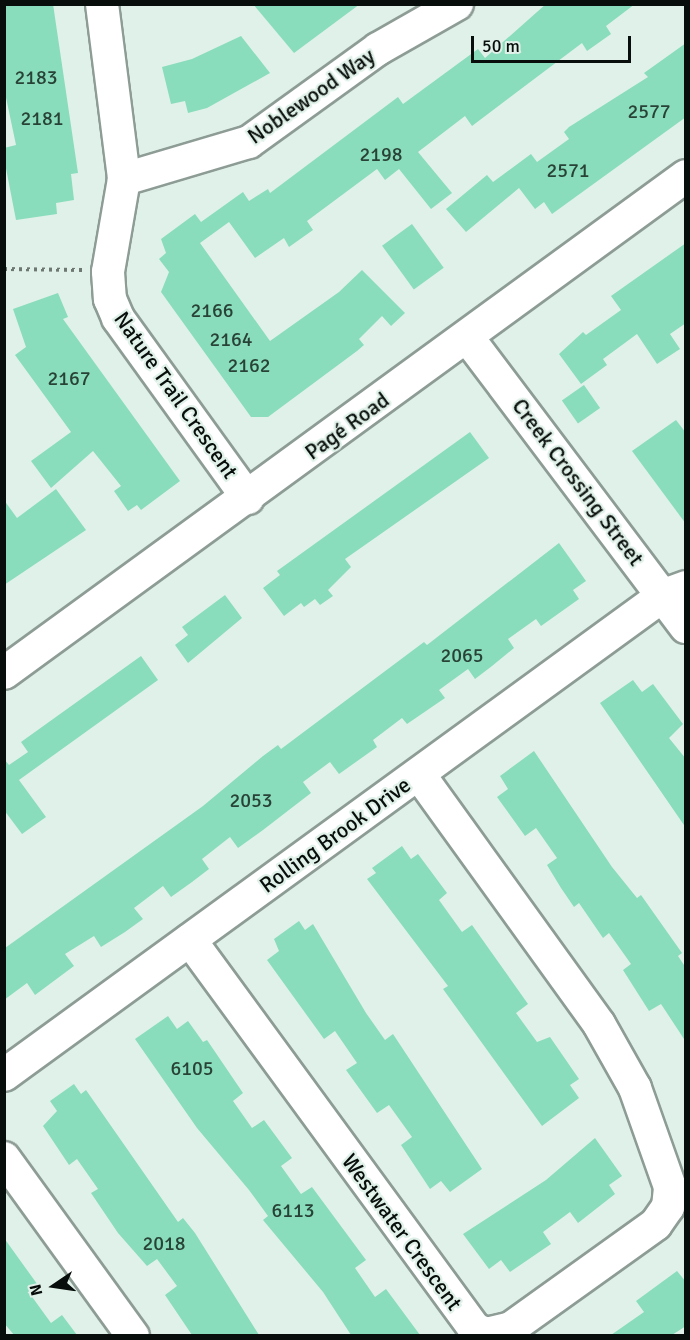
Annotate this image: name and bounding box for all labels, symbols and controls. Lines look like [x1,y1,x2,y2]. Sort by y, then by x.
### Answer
scale bar [474,24,634,62]
text: 50 m [482,35,520,57]
street label: Noblewood Way [242,42,380,150]
house number: 2183 [14,65,58,89]
house number: 2577 [627,99,671,123]
house number: 2181 [20,106,64,130]
house number: 2198 [359,142,403,166]
house number: 2571 [546,158,590,182]
house number: 2166 [190,298,234,322]
street label: Nature Trail Crescent [108,306,244,484]
house number: 2164 [209,327,253,351]
house number: 2162 [227,353,271,377]
house number: 2167 [47,366,91,390]
street label: Pagé Road [300,387,394,465]
street label: Creek Crossing Street [507,393,649,571]
house number: 2065 [440,643,484,667]
street label: Rolling Brook Drive [254,771,416,899]
house number: 2053 [229,788,273,812]
house number: 6105 [170,1056,214,1080]
street label: Westwater Crescent [336,1149,468,1315]
house number: 6113 [271,1198,315,1222]
house number: 2018 [142,1231,186,1255]
north arrow [24,1256,84,1316]
text: N [25,1282,47,1298]

